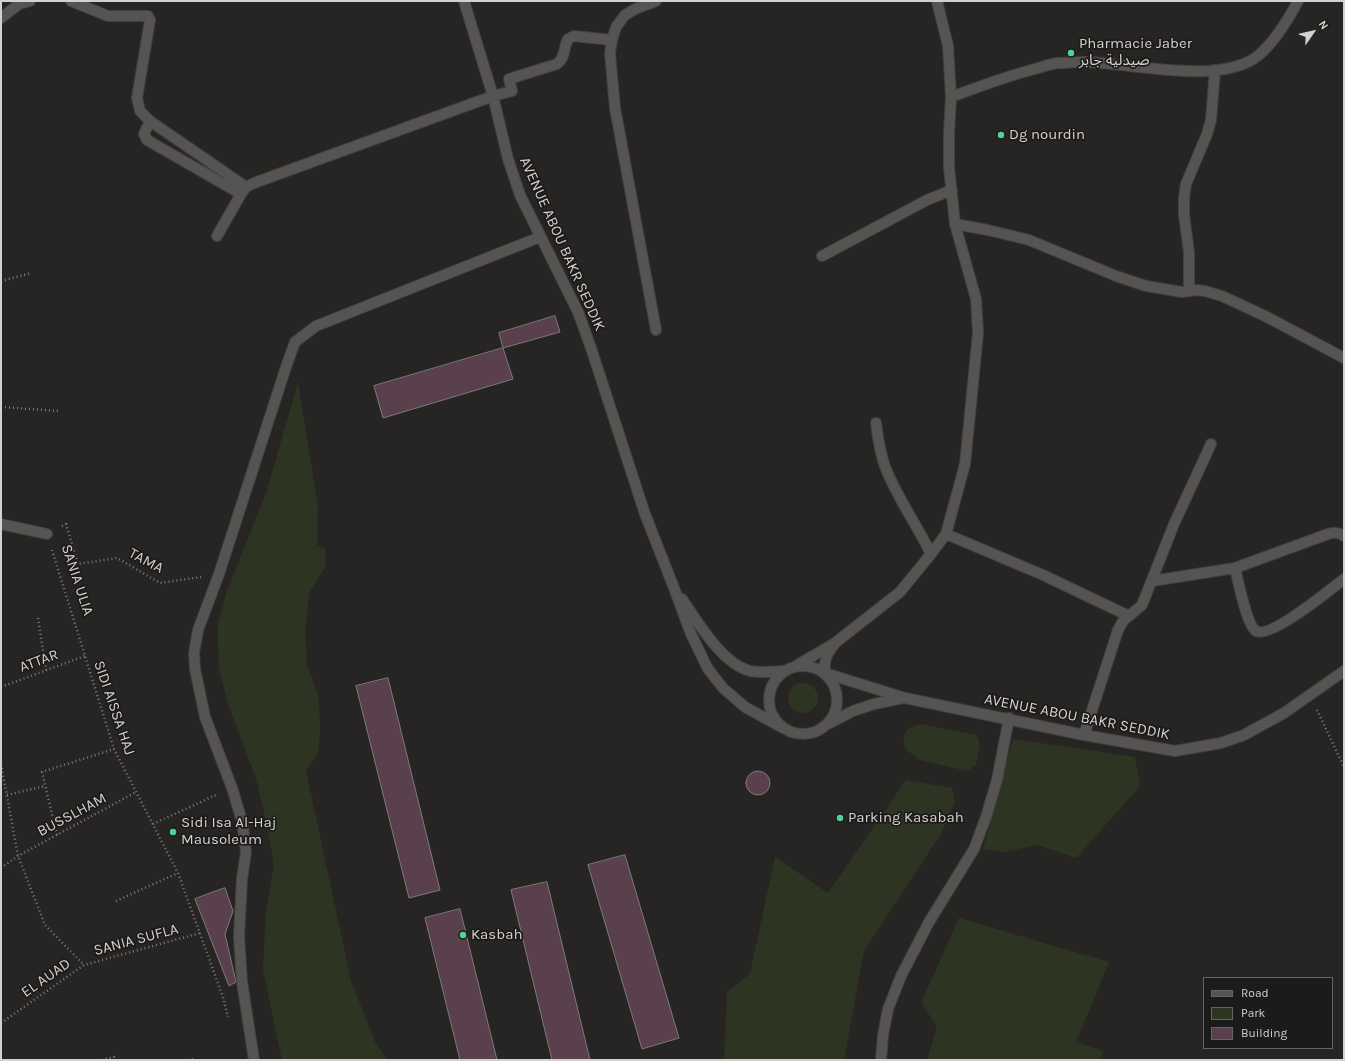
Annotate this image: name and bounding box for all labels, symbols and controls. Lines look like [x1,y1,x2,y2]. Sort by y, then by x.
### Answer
north arrow [1293,12,1333,52]
text: N [1316,18,1331,32]
place label: Pharmacie Jaber صيدلية جابر [1079,35,1192,70]
marker: Pharmacie Jaber صيدلية جابر [1066,48,1076,58]
place label: Dg nourdin [1009,126,1085,144]
marker: Dg nourdin [996,130,1006,140]
street label: AVENUE ABOU BAKR SEDDIK [515,154,609,334]
street label: SANIA ULIA [57,542,97,618]
street label: TAMA [126,544,166,578]
street label: ATTAR [17,646,61,676]
street label: SIDI AISSA HAJ [89,658,139,758]
street label: AVENUE ABOU BAKR SEDDIK [983,690,1171,744]
street label: BUSSLHAM [34,789,110,841]
place label: Parking Kasabah [848,809,964,827]
marker: Parking Kasabah [835,813,845,823]
place label: Sidi Isa Al-Haj Mausoleum [181,814,276,849]
marker: Sidi Isa Al-Haj Mausoleum [168,827,178,837]
street label: SANIA SUFLA [92,920,180,960]
place label: Kasbah [471,926,522,944]
marker: Kasbah [458,930,468,940]
street label: EL AUAD [18,955,74,1001]
legend [1203,977,1333,1049]
text: Road [1241,986,1269,1000]
text: Park [1241,1006,1265,1020]
text: Building [1241,1026,1287,1040]

